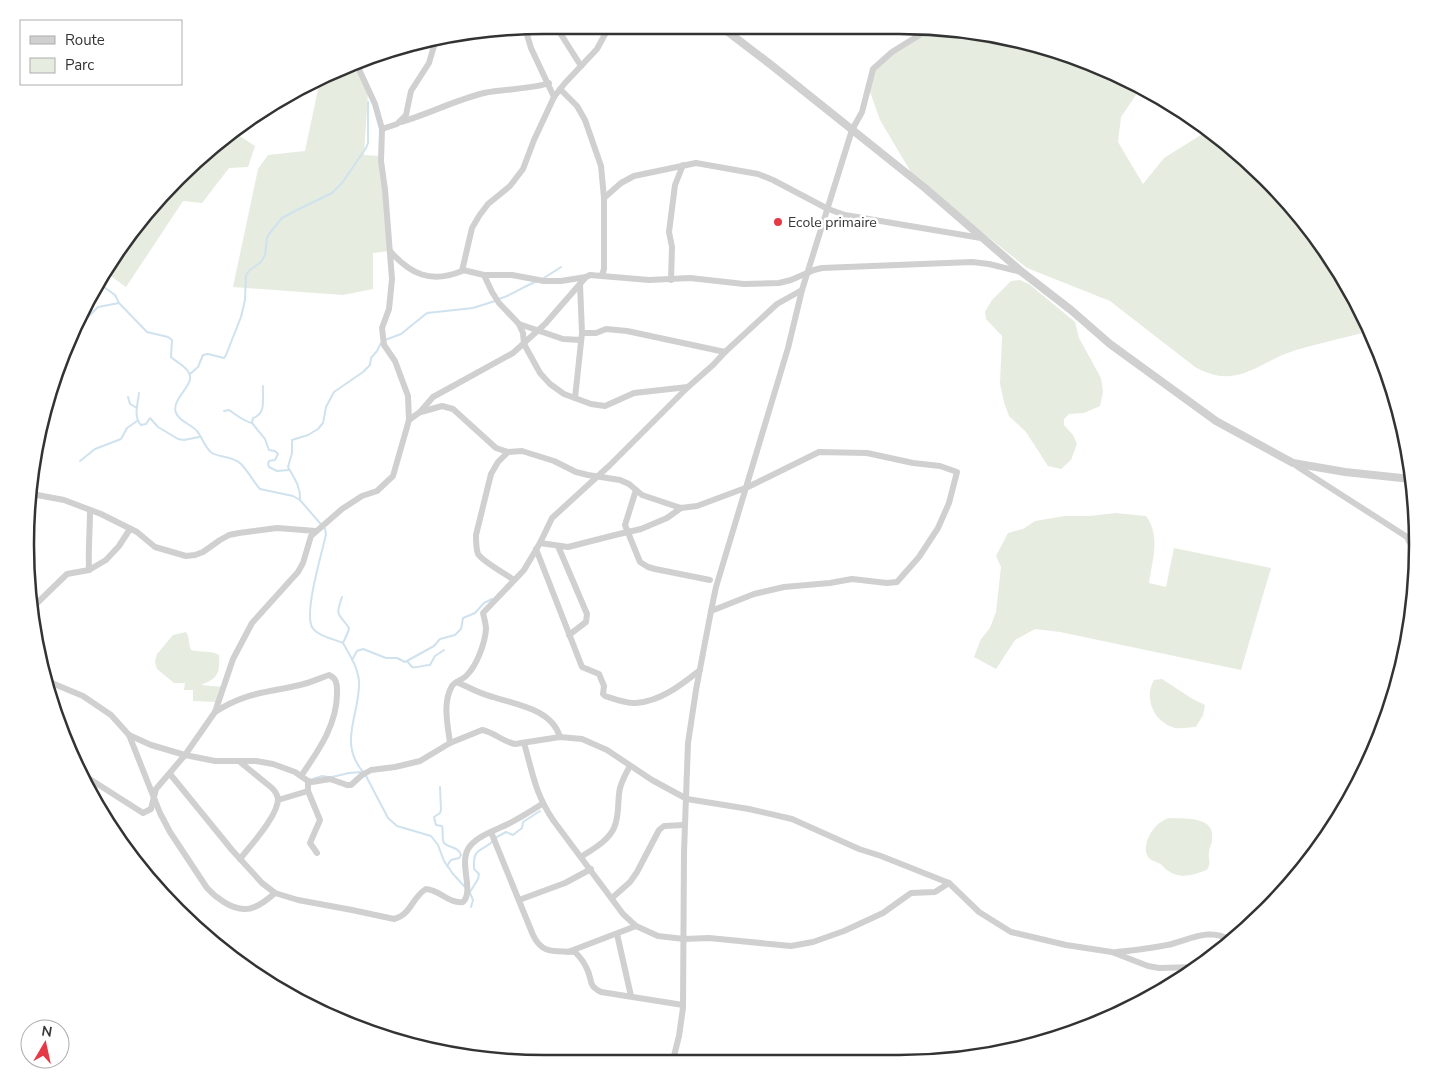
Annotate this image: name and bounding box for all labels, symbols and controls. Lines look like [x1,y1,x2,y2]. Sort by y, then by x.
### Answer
legend [20,20,182,85]
text: Route [65,30,105,50]
text: Parc [65,55,94,75]
place label: Ecole primaire [788,213,877,232]
marker: Ecole primaire [772,216,784,228]
north arrow [20,1019,70,1069]
text: N [40,1021,54,1042]

